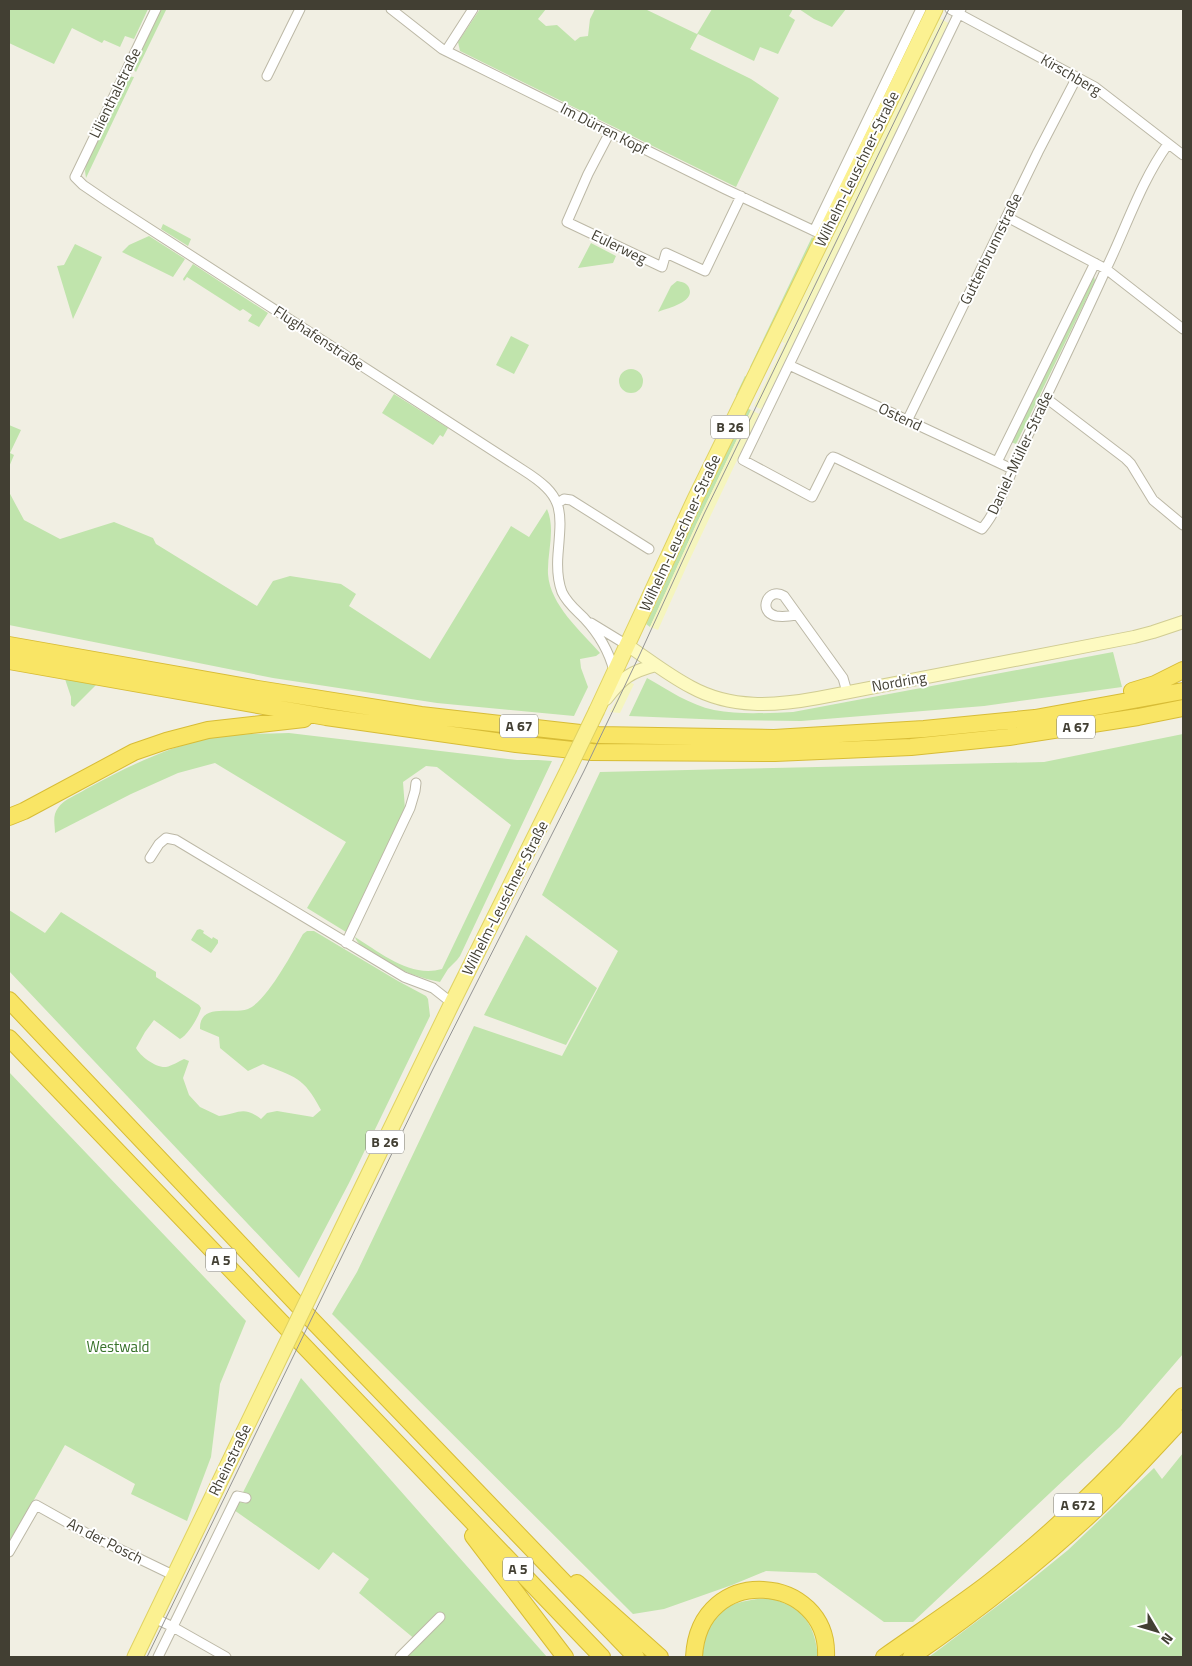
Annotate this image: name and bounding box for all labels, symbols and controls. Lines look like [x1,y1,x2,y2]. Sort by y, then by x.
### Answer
street label: Lilienthalstraße [83,44,146,142]
street label: Kirschberg [1037,48,1106,101]
street label: Wilhelm-Leuschner-Straße [809,87,904,251]
street label: Im Dürren Kopf [556,97,652,160]
street label: Guttenbrunnstraße [954,189,1028,308]
street label: Eulerweg [588,223,651,270]
street label: Flughafenstraße [269,300,369,376]
street label: Daniel-Müller-Straße [981,387,1058,518]
street label: Ostend [875,396,926,437]
road number: B 26 [711,416,749,438]
street label: Wilhelm-Leuschner-Straße [633,450,726,615]
street label: Nordring [870,665,928,698]
road number: A 67 [500,714,538,738]
road number: A 67 [1057,716,1095,739]
street label: Wilhelm-Leuschner-Straße [456,816,554,979]
road number: B 26 [366,1130,404,1154]
road number: A 5 [206,1248,236,1272]
park label: Westwald [86,1335,150,1358]
street label: Rheinstraße [202,1420,257,1500]
road number: A 672 [1054,1494,1102,1516]
street label: An der Posch [63,1512,147,1570]
road number: A 5 [503,1558,533,1580]
north arrow [1132,1606,1182,1656]
text: N [1156,1629,1179,1650]

